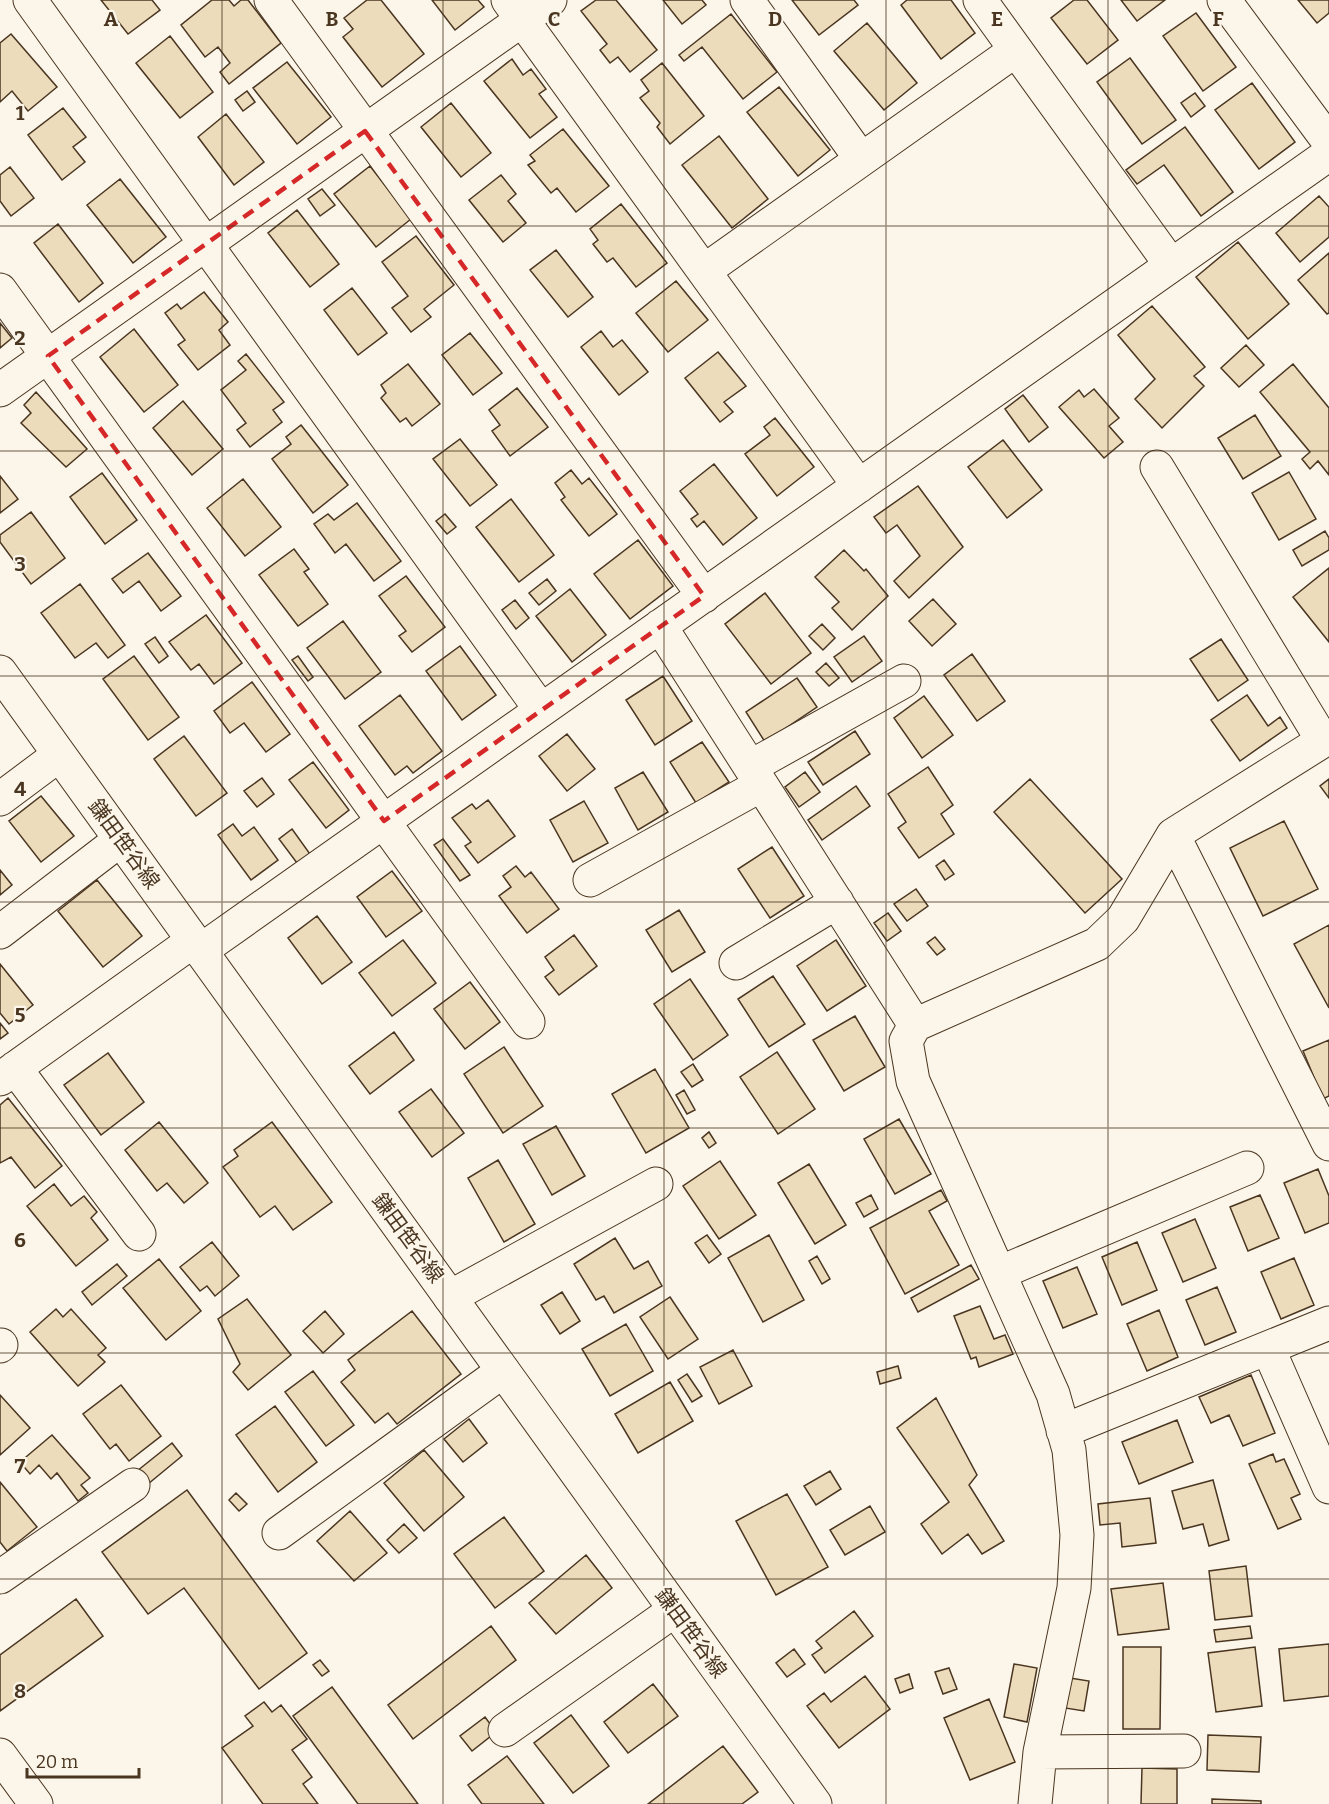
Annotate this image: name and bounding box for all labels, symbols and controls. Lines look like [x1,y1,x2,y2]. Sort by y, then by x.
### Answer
text: A [104,7,119,31]
text: B [326,7,339,31]
text: C [548,7,560,31]
text: D [768,7,782,31]
text: E [991,7,1003,31]
text: F [1212,7,1224,31]
text: 1 [16,101,25,125]
text: 2 [14,326,26,350]
text: 3 [14,552,26,576]
text: 4 [14,777,26,801]
street label: 鎌田笹谷線 [83,794,165,894]
text: 5 [15,1003,26,1027]
street label: 鎌田笹谷線 [367,1188,449,1288]
text: 6 [14,1228,26,1252]
text: 7 [15,1454,26,1478]
street label: 鎌田笹谷線 [650,1583,732,1683]
text: 8 [14,1679,26,1703]
scale bar [27,1741,140,1779]
text: 20 m [36,1751,78,1773]

